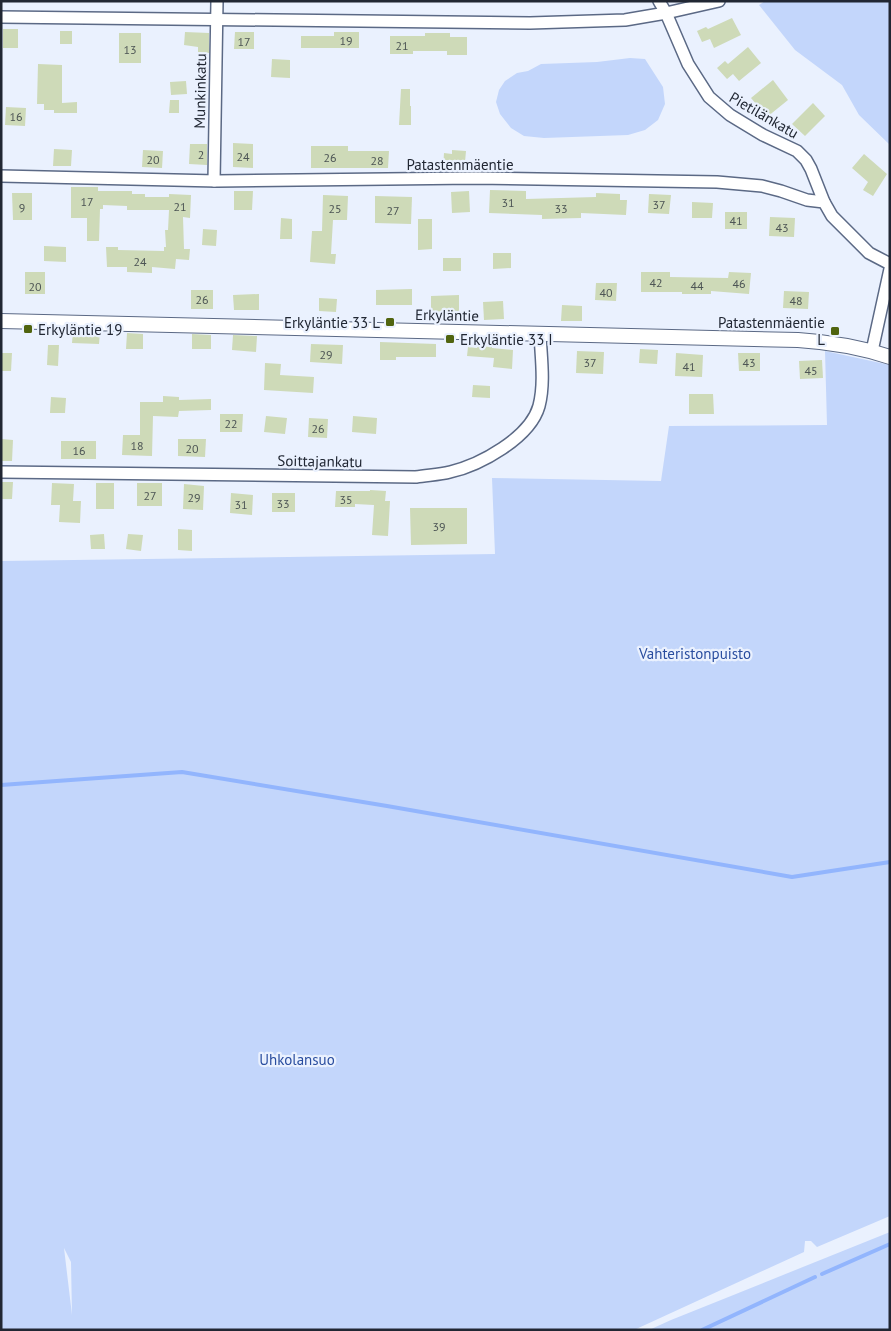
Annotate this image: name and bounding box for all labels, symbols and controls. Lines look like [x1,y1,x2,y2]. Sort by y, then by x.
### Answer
house number: 19 [339,33,353,48]
house number: 17 [237,34,251,49]
house number: 21 [395,38,409,53]
house number: 13 [123,42,137,57]
street label: Munkinkatu [190,53,210,129]
street label: Pietilänkatu [726,88,802,142]
house number: 16 [9,109,23,124]
house number: 2 [198,147,204,162]
house number: 24 [236,149,250,164]
house number: 26 [323,150,337,165]
house number: 20 [146,152,160,167]
house number: 28 [370,153,384,168]
street label: Patastenmäentie [406,155,514,174]
house number: 17 [80,194,94,209]
house number: 31 [501,195,515,210]
house number: 37 [652,197,666,212]
house number: 21 [173,199,187,214]
house number: 9 [19,200,25,215]
house number: 25 [328,201,342,216]
house number: 33 [554,201,568,216]
house number: 27 [386,203,400,218]
house number: 41 [729,213,743,228]
house number: 43 [775,220,789,235]
house number: 24 [133,254,147,269]
house number: 42 [649,275,663,290]
house number: 46 [732,276,746,291]
house number: 44 [690,278,704,293]
house number: 20 [28,279,42,294]
house number: 40 [599,285,613,300]
house number: 26 [195,292,209,307]
house number: 48 [789,293,803,308]
street label: Erkyläntie [415,305,479,325]
place label: Erkyläntie 33 L [284,313,380,332]
place label: Patastenmäentie L [718,313,825,349]
marker: Erkyläntie 33 L [384,316,396,328]
place label: Erkyläntie 19 [38,320,122,339]
marker: Erkyläntie 19 [22,323,34,335]
marker: Patastenmäentie L [829,325,841,337]
place label: Erkyläntie 33 I [460,330,553,349]
marker: Erkyläntie 33 I [444,333,456,345]
house number: 29 [319,347,333,362]
house number: 37 [583,355,597,370]
house number: 43 [742,355,756,370]
house number: 41 [682,359,696,374]
house number: 45 [804,363,818,378]
house number: 22 [224,416,238,431]
house number: 26 [311,421,325,436]
house number: 18 [130,438,144,453]
house number: 20 [185,441,199,456]
house number: 16 [72,443,86,458]
street label: Soittajankatu [277,451,363,471]
house number: 27 [143,488,157,503]
house number: 29 [187,490,201,505]
house number: 35 [339,492,353,507]
house number: 33 [276,496,290,511]
house number: 31 [234,497,248,512]
house number: 39 [432,519,446,534]
park label: Vahteristonpuisto [638,644,751,663]
park label: Uhkolansuo [259,1050,335,1069]

